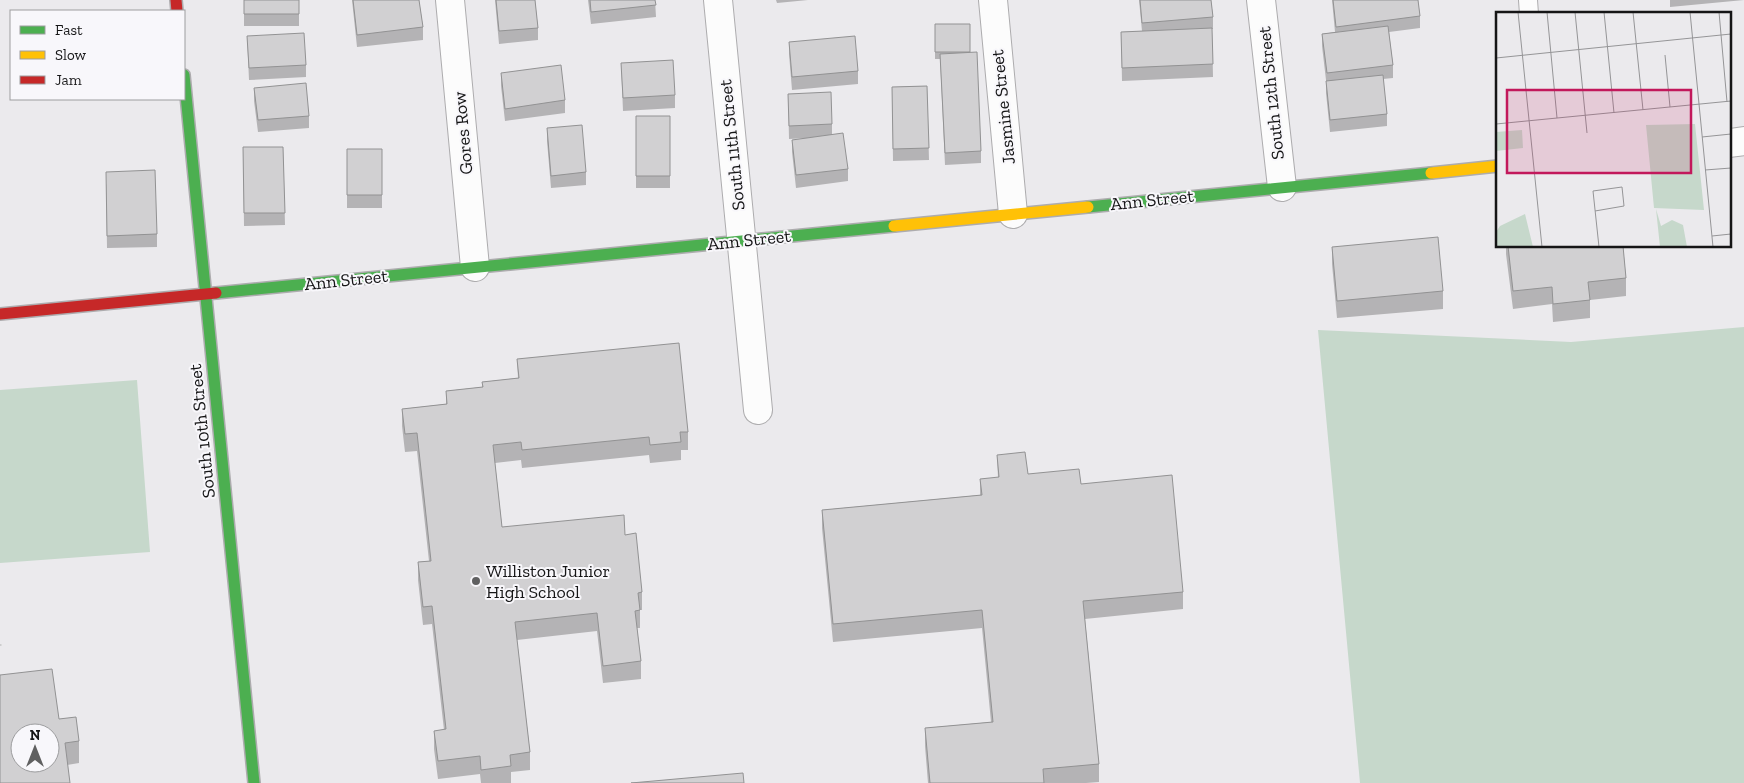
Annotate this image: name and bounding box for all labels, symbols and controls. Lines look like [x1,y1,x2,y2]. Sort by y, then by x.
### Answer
legend [10,10,185,100]
inset map [1496,12,1732,248]
text: Fast [55,21,83,39]
street label: South 12th Street [1253,25,1289,161]
text: Slow [55,46,87,64]
street label: Jasmine Street [986,48,1020,165]
text: Jam [55,71,82,89]
street label: South 11th Street [714,78,750,212]
street label: Gores Row [448,90,478,176]
street label: Ann Street [1109,185,1195,215]
street label: Ann Street [706,225,792,255]
street label: Ann Street [303,265,389,295]
street label: South 10th Street [184,362,220,499]
place label: Williston Junior High School [486,560,610,603]
marker: Williston Junior High School [470,575,482,587]
north arrow [10,723,60,773]
text: N [30,727,41,744]

